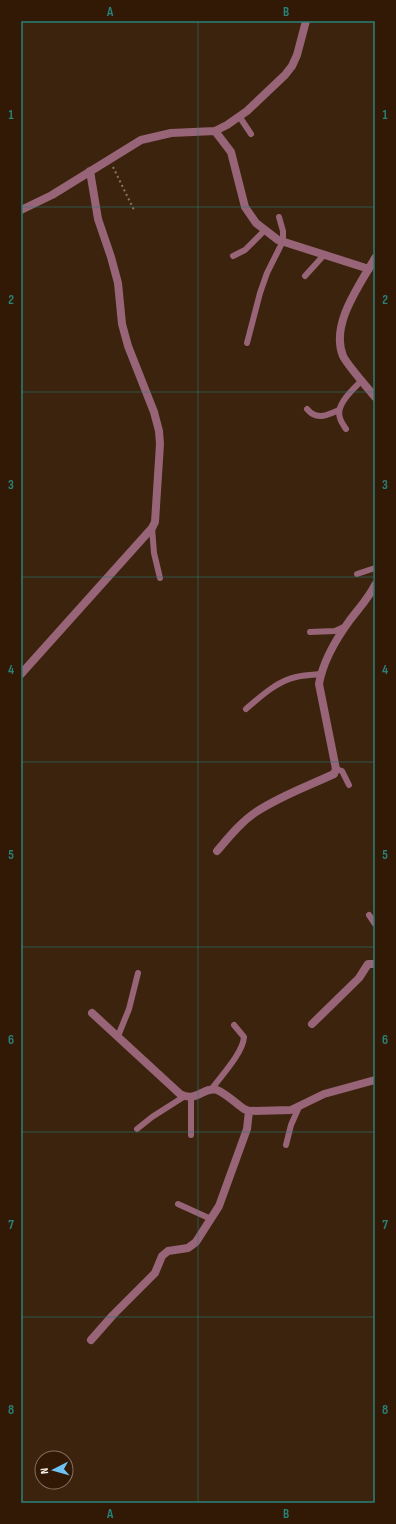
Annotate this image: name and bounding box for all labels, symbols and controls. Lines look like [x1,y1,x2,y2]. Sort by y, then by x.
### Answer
text: A [106,4,114,20]
text: B [283,4,289,20]
text: 1 [8,107,14,123]
text: 1 [382,107,388,123]
text: 2 [8,292,14,308]
text: 2 [382,292,388,308]
text: 3 [8,477,14,493]
text: 3 [382,477,388,493]
text: 4 [8,662,14,678]
text: 4 [382,662,388,678]
text: 5 [8,847,14,863]
text: 5 [382,847,388,863]
text: 6 [8,1032,14,1048]
text: 6 [382,1032,388,1048]
text: 7 [8,1217,14,1233]
text: 7 [382,1217,388,1233]
text: 8 [8,1402,14,1418]
text: 8 [382,1402,388,1418]
north arrow [34,1450,74,1490]
text: N [38,1467,51,1475]
text: A [106,1506,114,1522]
text: B [283,1506,289,1522]

